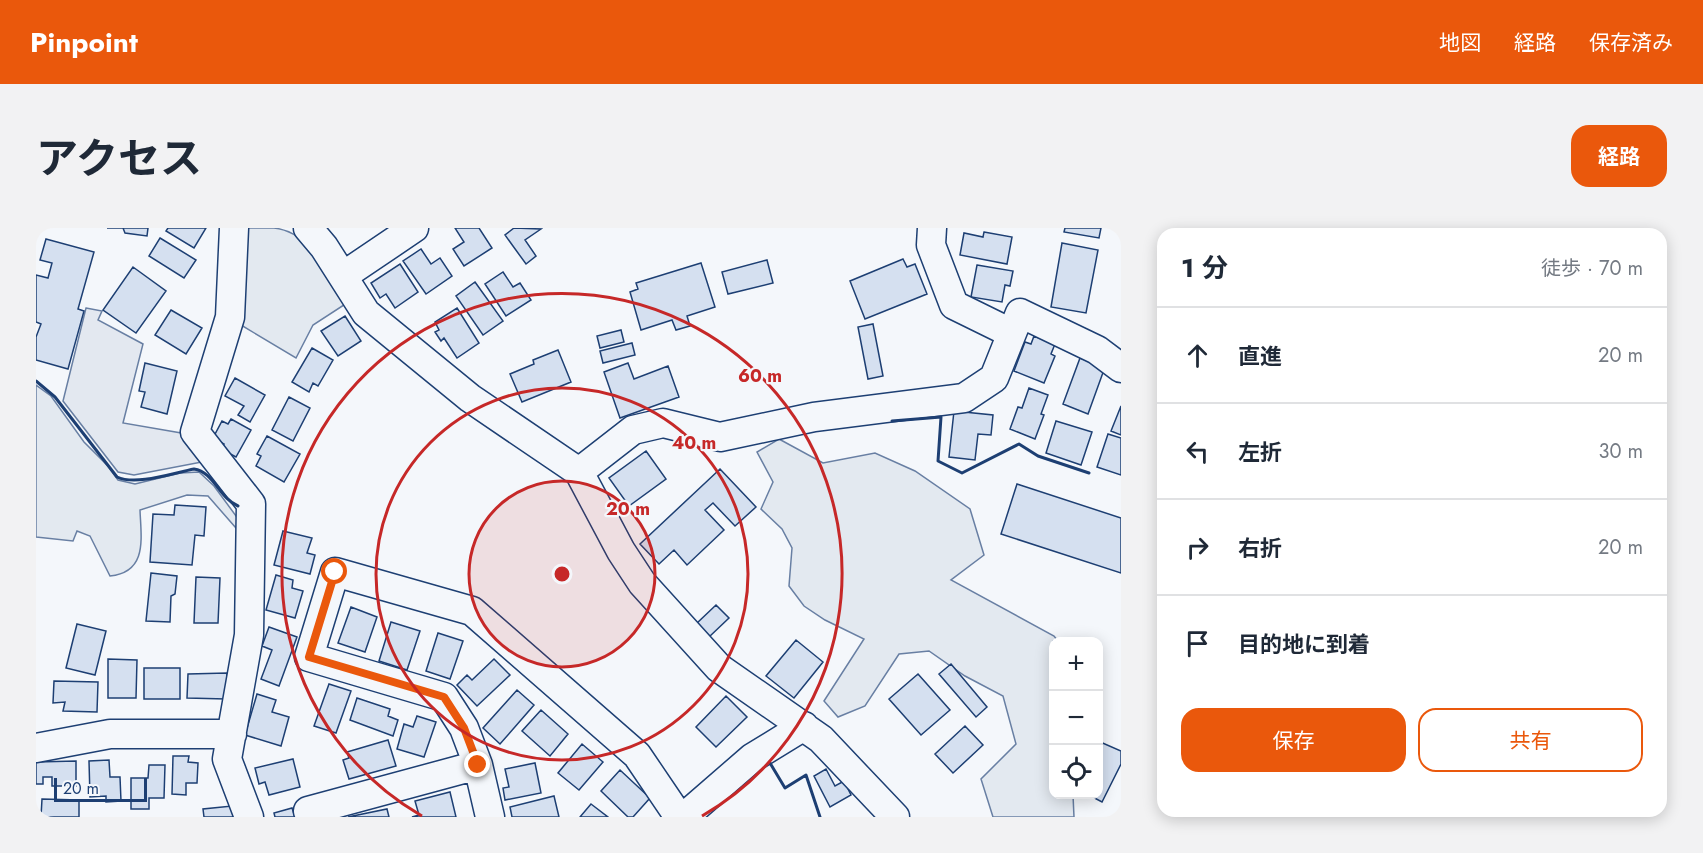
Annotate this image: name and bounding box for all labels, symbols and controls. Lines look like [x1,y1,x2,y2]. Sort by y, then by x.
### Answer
text: Pinpoint [30,22,138,63]
text: 地図 [1439,28,1481,58]
text: 経路 [1514,28,1556,58]
text: 保存済み [1589,28,1673,58]
button: 経路 [1571,125,1667,187]
text: アクセス [36,128,202,189]
text: 1 分 [1181,249,1228,287]
text: 徒歩 · 70 m [1541,254,1643,283]
icon: ahead [1181,339,1214,372]
text: 直進 [1238,340,1282,372]
text: 20 m [1598,341,1643,370]
text: 60 m [738,363,782,389]
text: 40 m [672,430,716,456]
icon: left [1181,435,1214,468]
text: 左折 [1238,436,1282,468]
text: 30 m [1598,437,1643,466]
text: 20 m [606,496,650,522]
icon: right [1181,531,1214,564]
text: 右折 [1238,532,1282,564]
text: 20 m [1598,533,1643,562]
route start [321,558,347,584]
centre of rings [552,564,572,584]
icon: arrive [1181,627,1214,660]
text: 目的地に到着 [1238,628,1370,660]
map controls [1049,637,1103,799]
button: + [1049,637,1103,691]
button: − [1049,691,1103,745]
button: 保存 [1181,708,1406,772]
button: 共有 [1418,708,1643,772]
button: locate [1049,745,1103,799]
route end [464,751,490,777]
scale bar [54,775,147,802]
text: 20 m [63,777,99,800]

